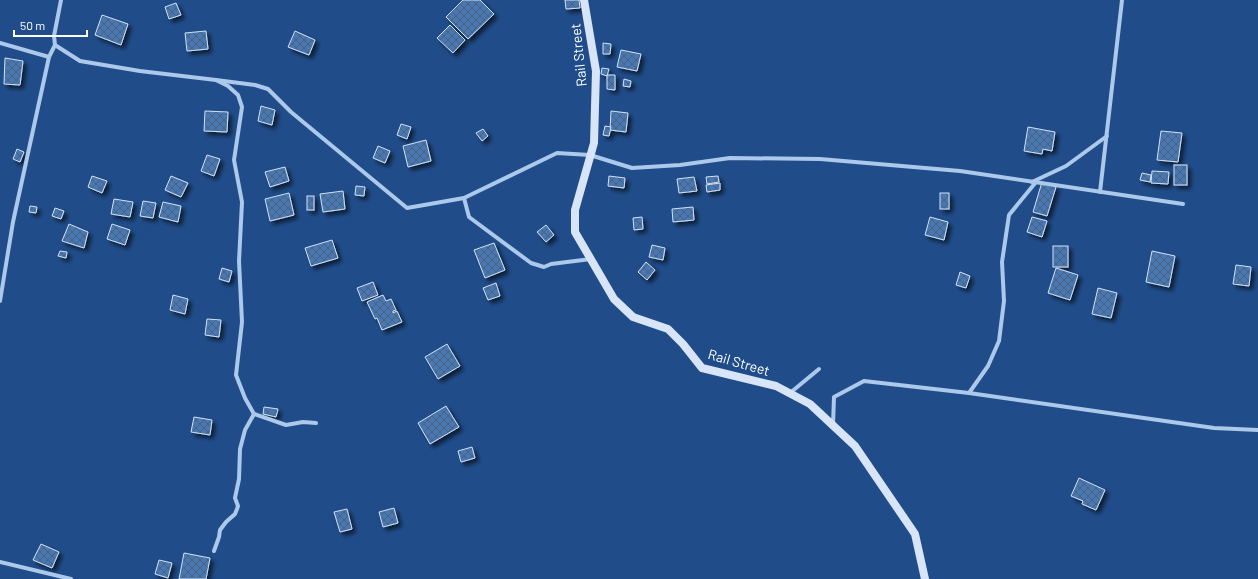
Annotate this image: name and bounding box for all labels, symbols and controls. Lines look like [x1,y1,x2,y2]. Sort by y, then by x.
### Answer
scale bar [14,12,87,38]
text: 50 m [20,18,45,32]
street label: Rail Street [566,23,590,87]
street label: Rail Street [706,345,772,379]

